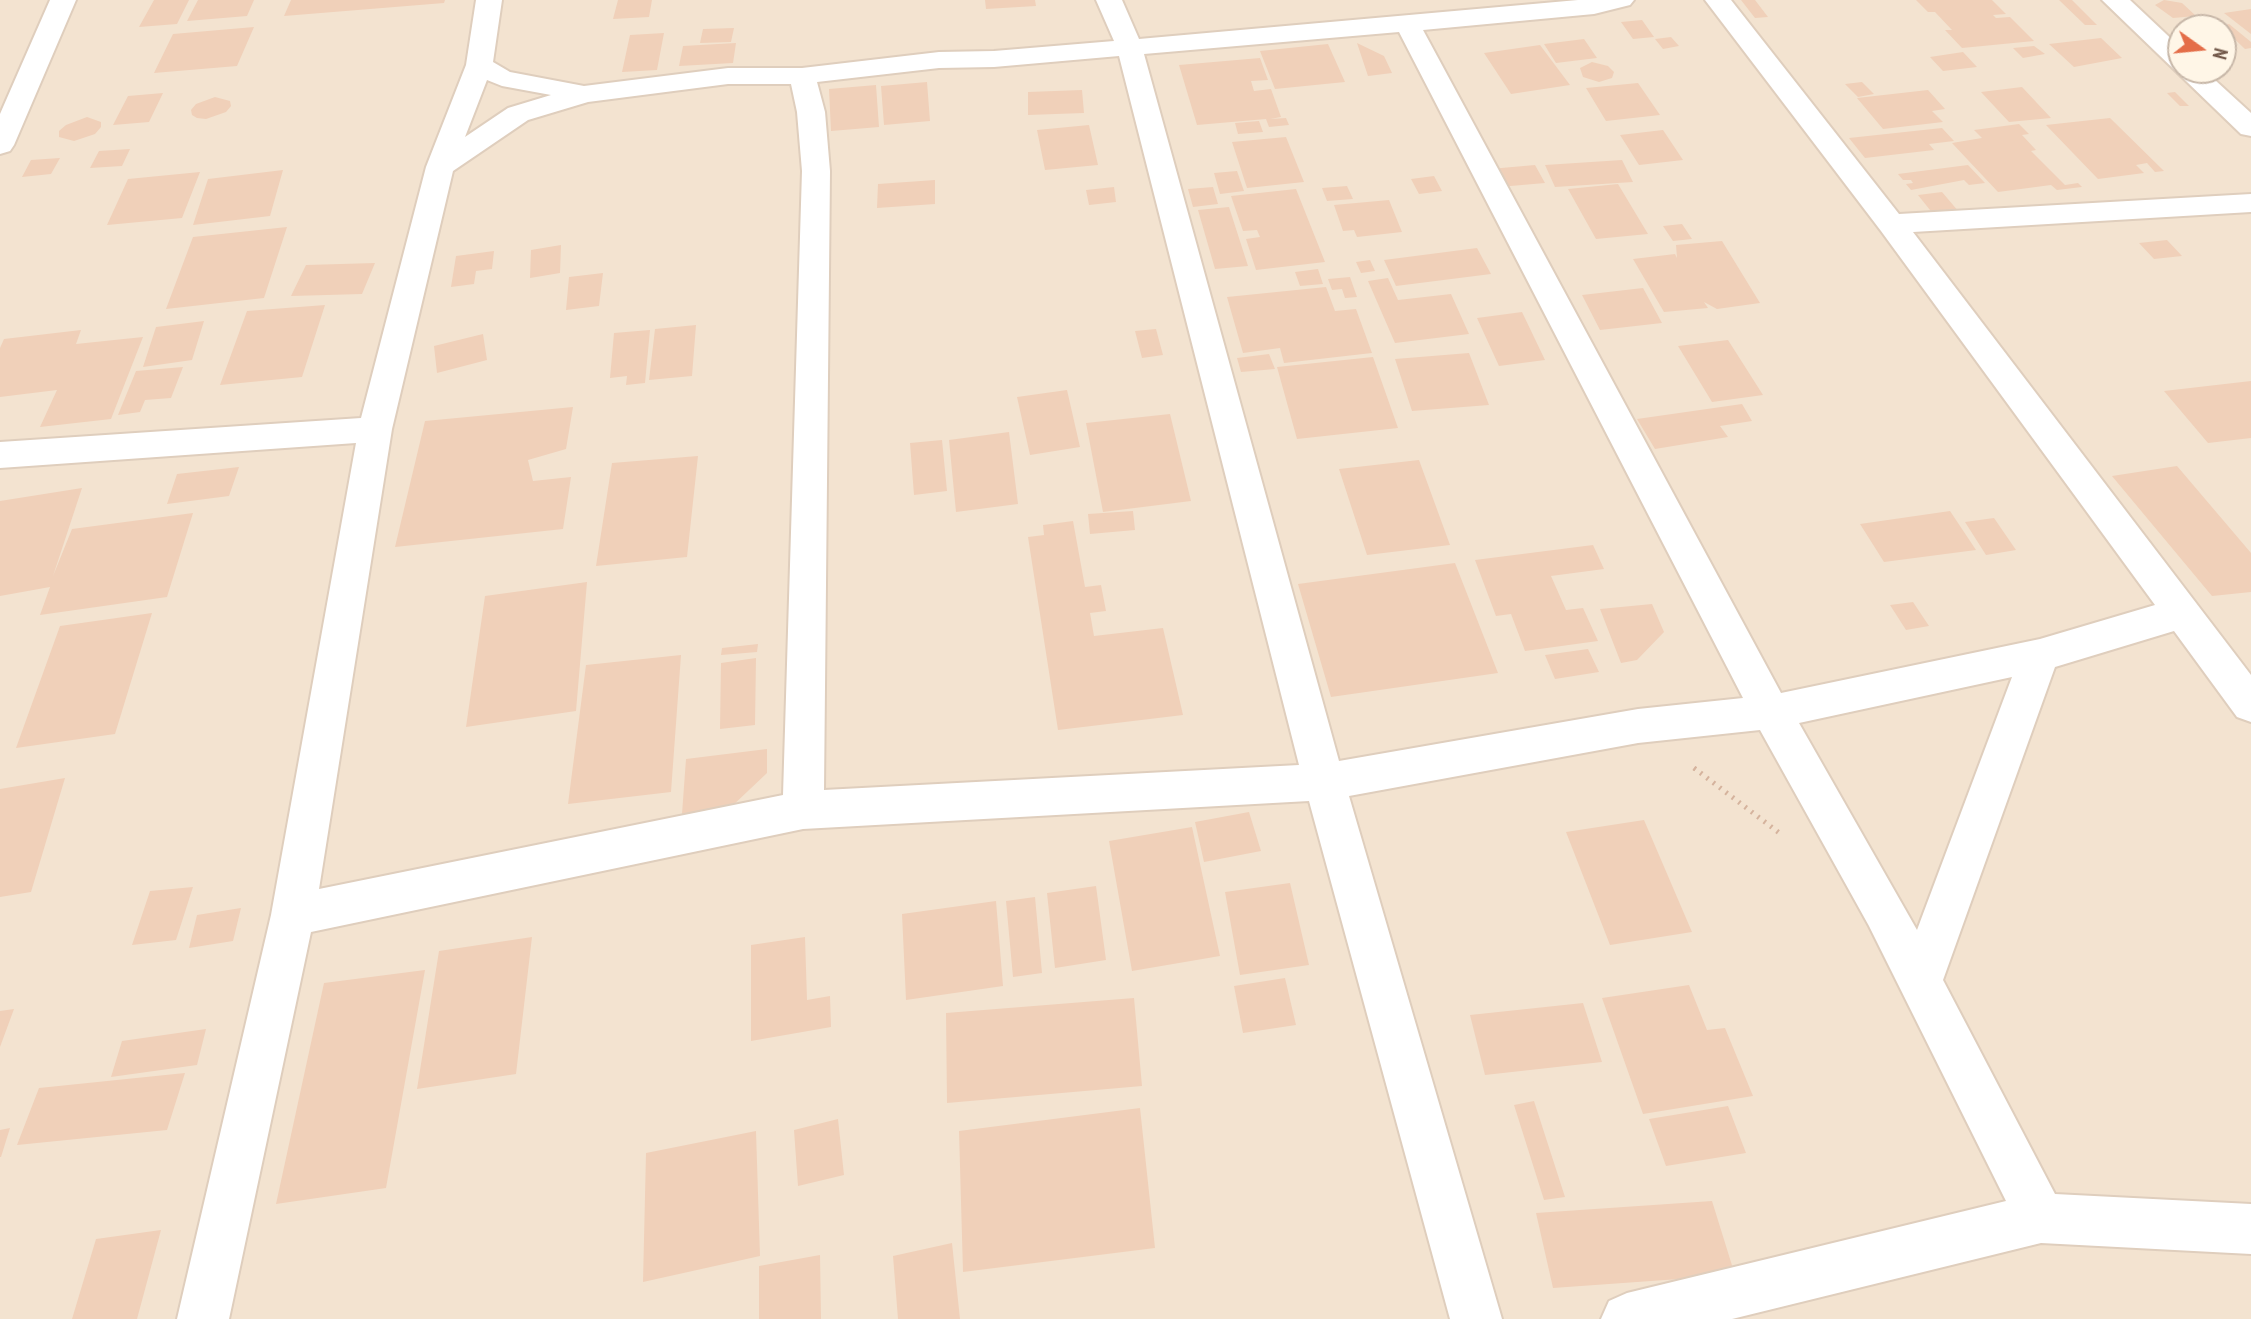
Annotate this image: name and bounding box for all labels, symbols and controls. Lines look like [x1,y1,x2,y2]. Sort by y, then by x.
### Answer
north arrow [2167,14,2237,84]
text: N [2207,46,2233,62]

